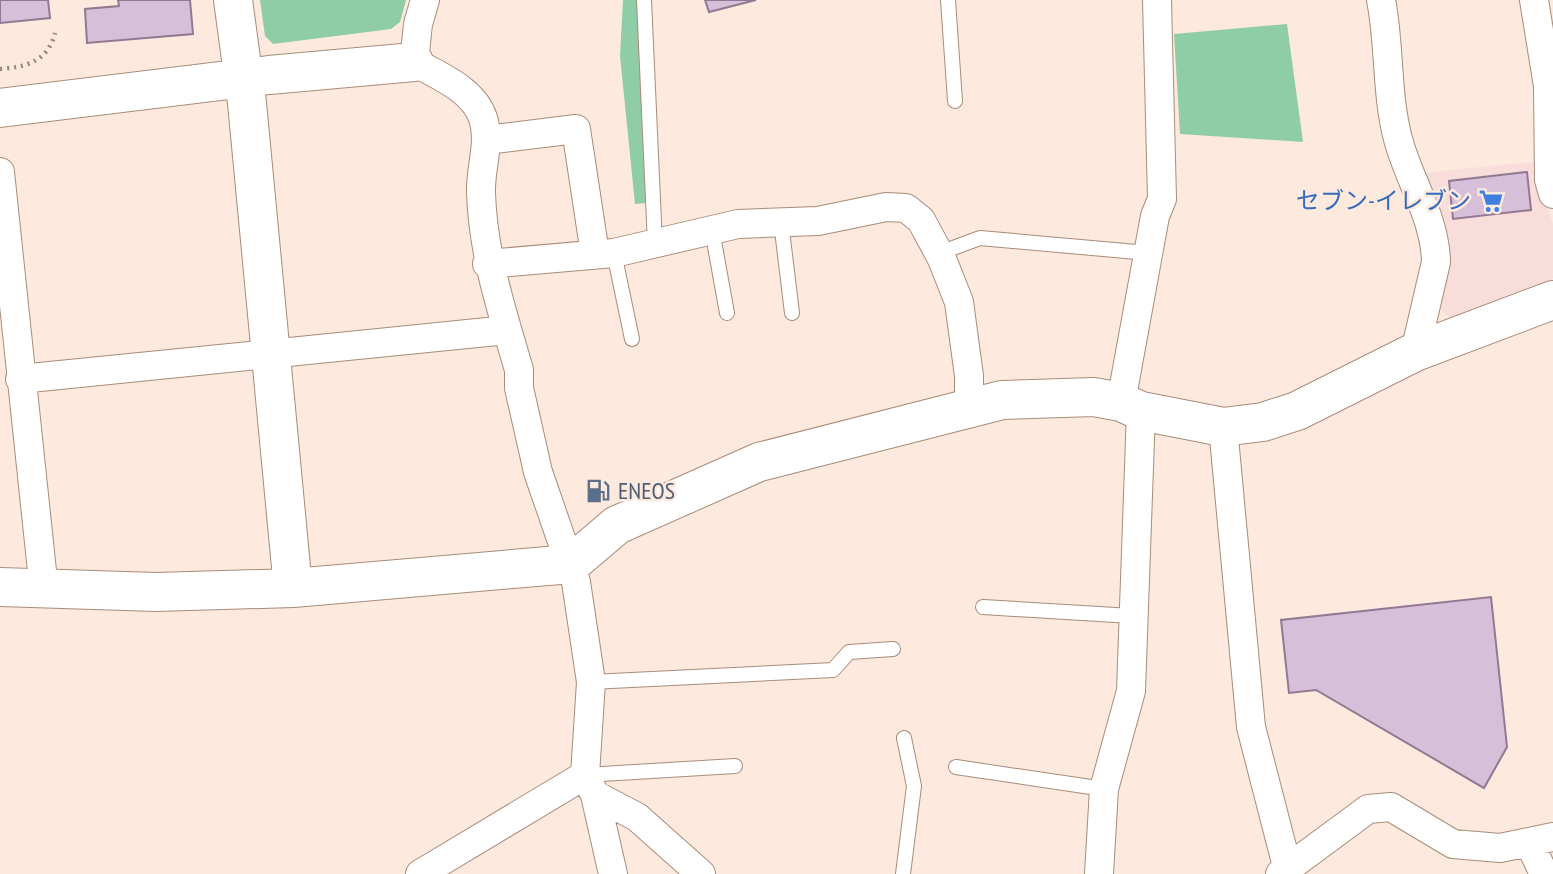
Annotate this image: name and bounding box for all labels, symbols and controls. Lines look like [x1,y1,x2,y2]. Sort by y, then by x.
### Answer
place label: セブン-イレブン [1296,185,1471,216]
supermarket icon: セブン-イレブン [1477,187,1505,215]
place label: ENEOS [618,475,675,506]
fuel station icon: ENEOS [584,477,612,505]

